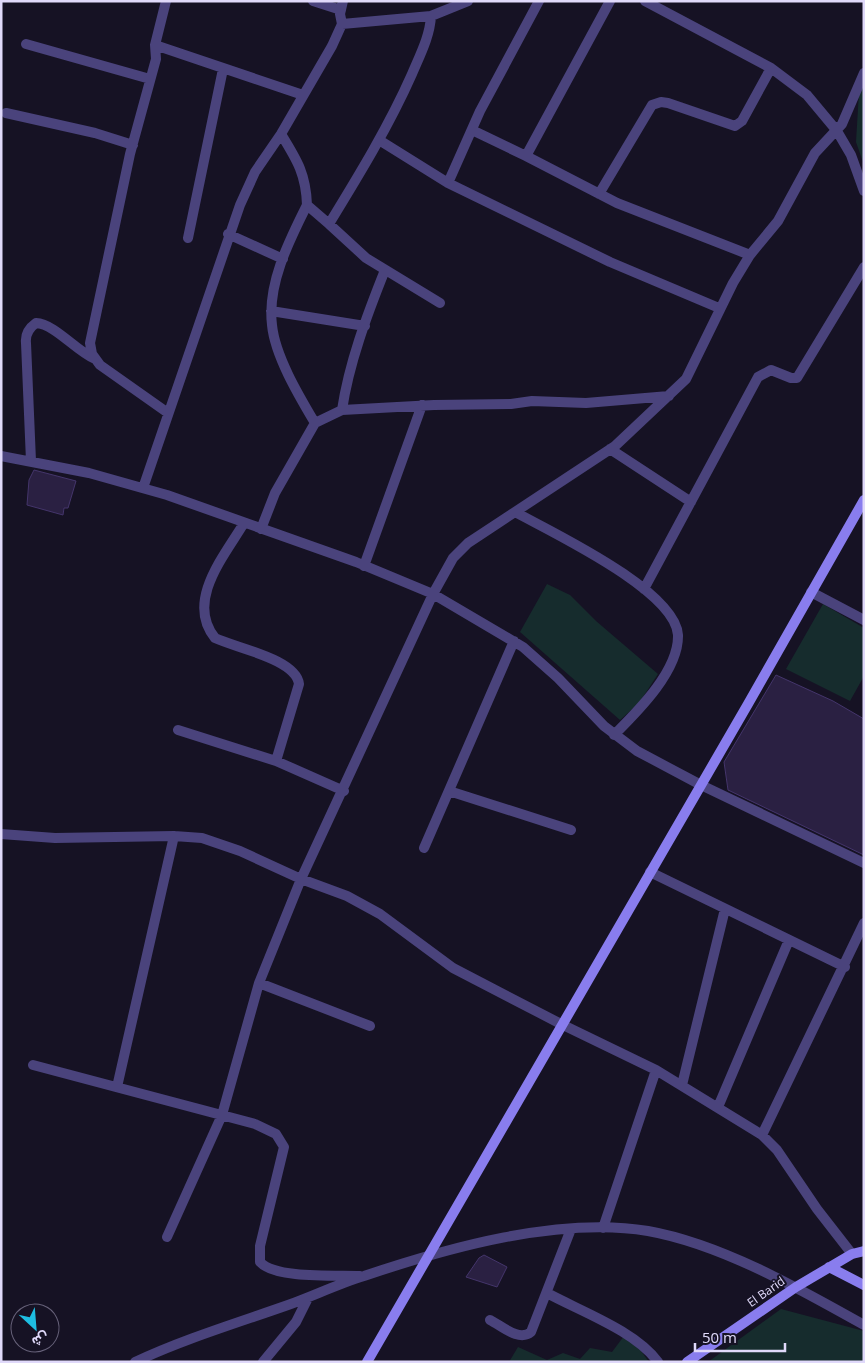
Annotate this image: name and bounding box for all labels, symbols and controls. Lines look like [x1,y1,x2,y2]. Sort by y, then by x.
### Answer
street label: El Barid [743,1272,788,1311]
north arrow [10,1303,60,1353]
scale bar [695,1320,785,1352]
text: 50 m [702,1327,737,1347]
text: ش [29,1328,53,1352]

